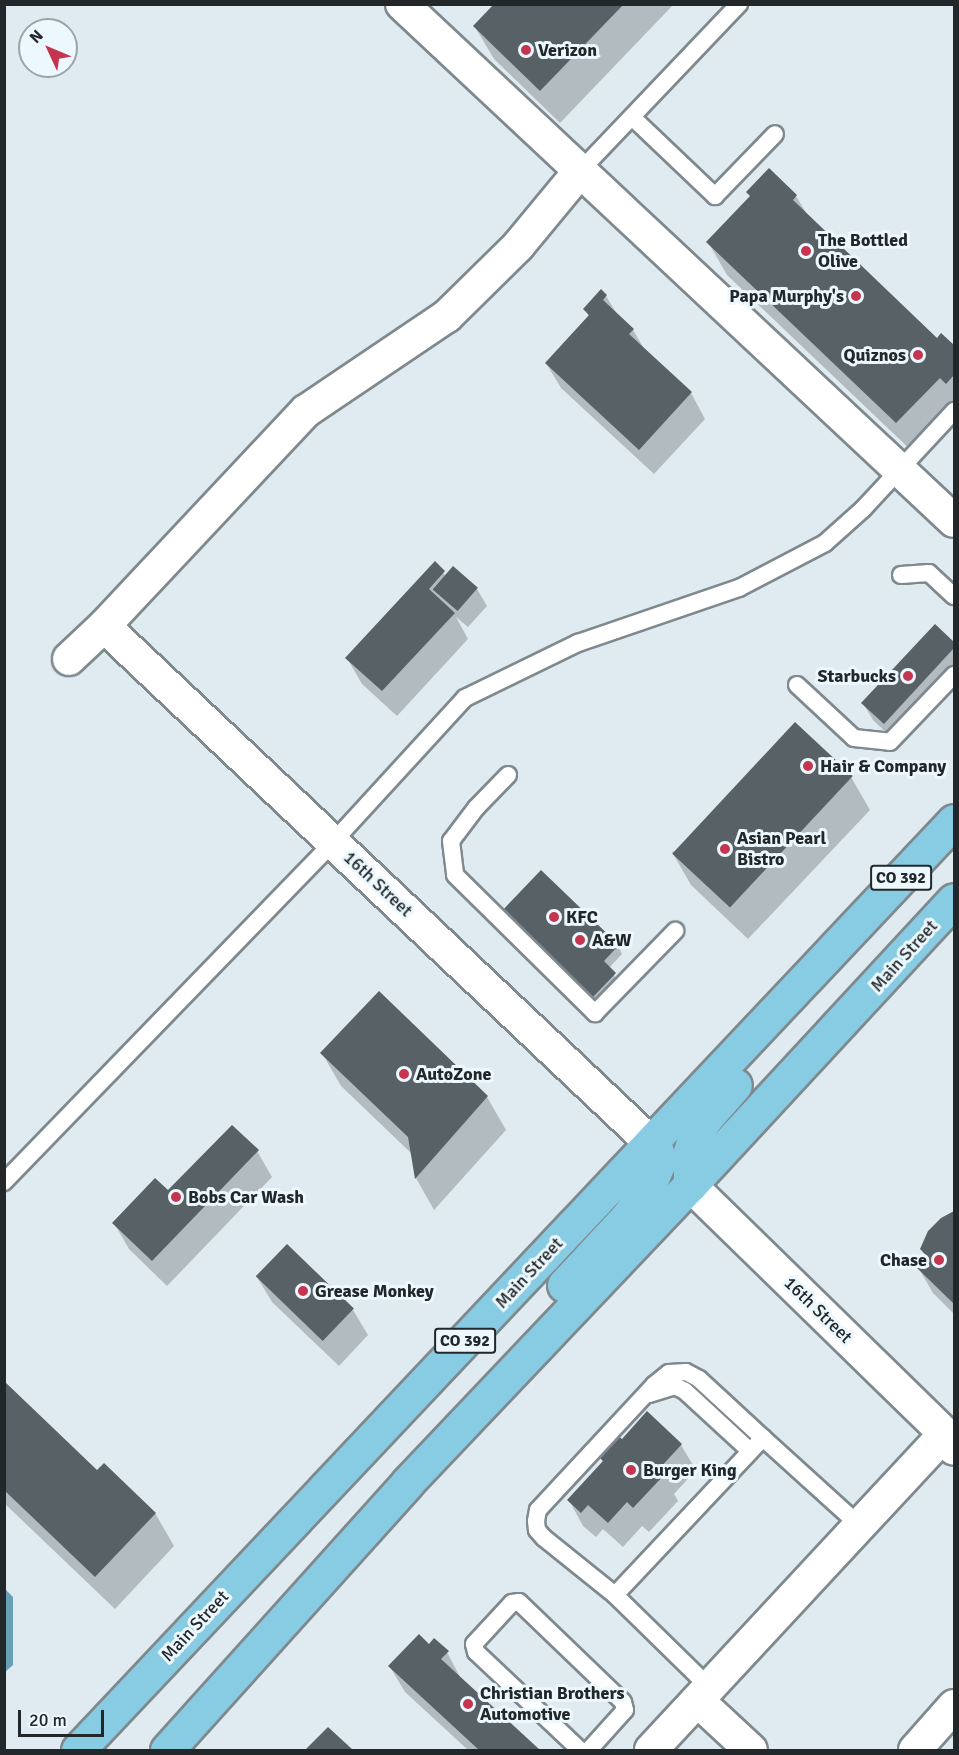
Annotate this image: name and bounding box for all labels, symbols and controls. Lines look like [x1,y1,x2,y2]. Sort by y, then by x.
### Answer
north arrow [18,18,78,78]
text: N [25,26,48,48]
place label: Verizon [538,39,597,61]
marker: Verizon [519,43,533,57]
place label: The Bottled Olive [818,230,908,272]
marker: The Bottled Olive [799,244,813,258]
place label: Papa Murphy's [729,285,844,307]
marker: Papa Murphy's [849,289,863,303]
place label: Quiznos [843,344,906,366]
marker: Quiznos [911,348,925,362]
place label: Starbucks [817,665,896,687]
marker: Starbucks [901,669,915,683]
place label: Hair & Company [820,755,946,777]
marker: Hair & Company [801,759,815,773]
place label: Asian Pearl Bistro [737,828,826,870]
marker: Asian Pearl Bistro [718,842,732,856]
street label: 16th Street [339,847,417,921]
road number: CO 392 [870,865,932,891]
place label: KFC [566,906,598,928]
marker: KFC [547,910,561,924]
street label: Main Street [866,916,942,996]
place label: A&W [592,929,632,951]
marker: A&W [573,933,587,947]
place label: AutoZone [416,1063,492,1085]
marker: AutoZone [397,1067,411,1081]
place label: Bobs Car Wash [188,1186,304,1208]
marker: Bobs Car Wash [169,1190,183,1204]
street label: Main Street [491,1233,567,1313]
place label: Chase [880,1249,927,1271]
marker: Chase [932,1253,946,1267]
street label: 16th Street [779,1272,857,1348]
place label: Grease Monkey [315,1280,434,1302]
marker: Grease Monkey [296,1284,310,1298]
road number: CO 392 [434,1328,496,1354]
place label: Burger King [643,1459,737,1481]
marker: Burger King [624,1463,638,1477]
street label: Main Street [157,1586,233,1666]
place label: Christian Brothers Automotive [480,1683,625,1726]
marker: Christian Brothers Automotive [461,1697,475,1711]
scale bar [21,1698,106,1736]
text: 20 m [29,1709,67,1731]

